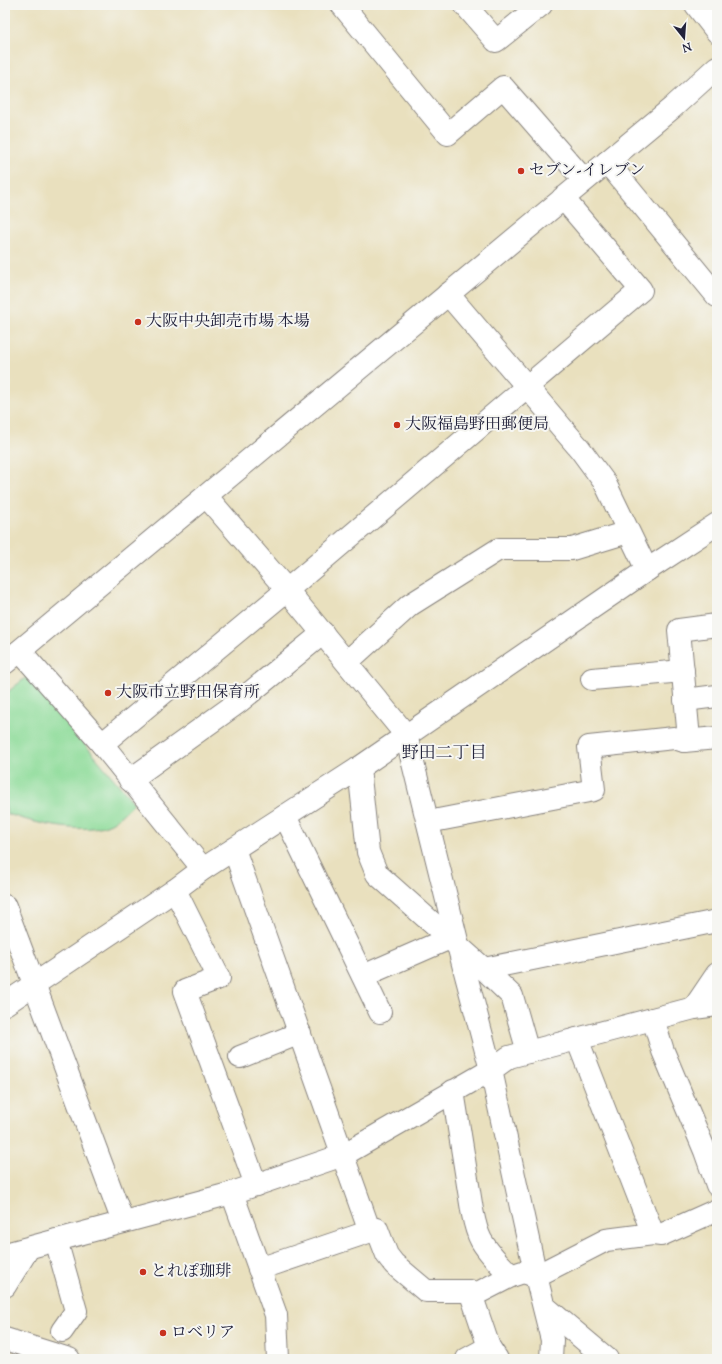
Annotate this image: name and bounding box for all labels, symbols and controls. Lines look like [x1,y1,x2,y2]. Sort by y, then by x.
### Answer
north arrow [664,18,704,58]
text: N [680,37,694,56]
place label: セブン-イレブン [529,160,645,183]
marker: セブン-イレブン [516,166,526,176]
place label: 大阪中央卸売市場 本場 [146,311,309,334]
marker: 大阪中央卸売市場 本場 [133,317,143,327]
place label: 大阪福島野田郵便局 [405,414,549,437]
marker: 大阪福島野田郵便局 [392,420,402,430]
place label: 大阪市立野田保育所 [116,682,260,705]
marker: 大阪市立野田保育所 [103,688,113,698]
district label: 野田二丁目 [402,742,487,766]
place label: とれぽ珈琲 [151,1261,231,1284]
marker: とれぽ珈琲 [138,1267,148,1277]
place label: ロベリア [171,1322,235,1345]
marker: ロベリア [158,1328,168,1338]

